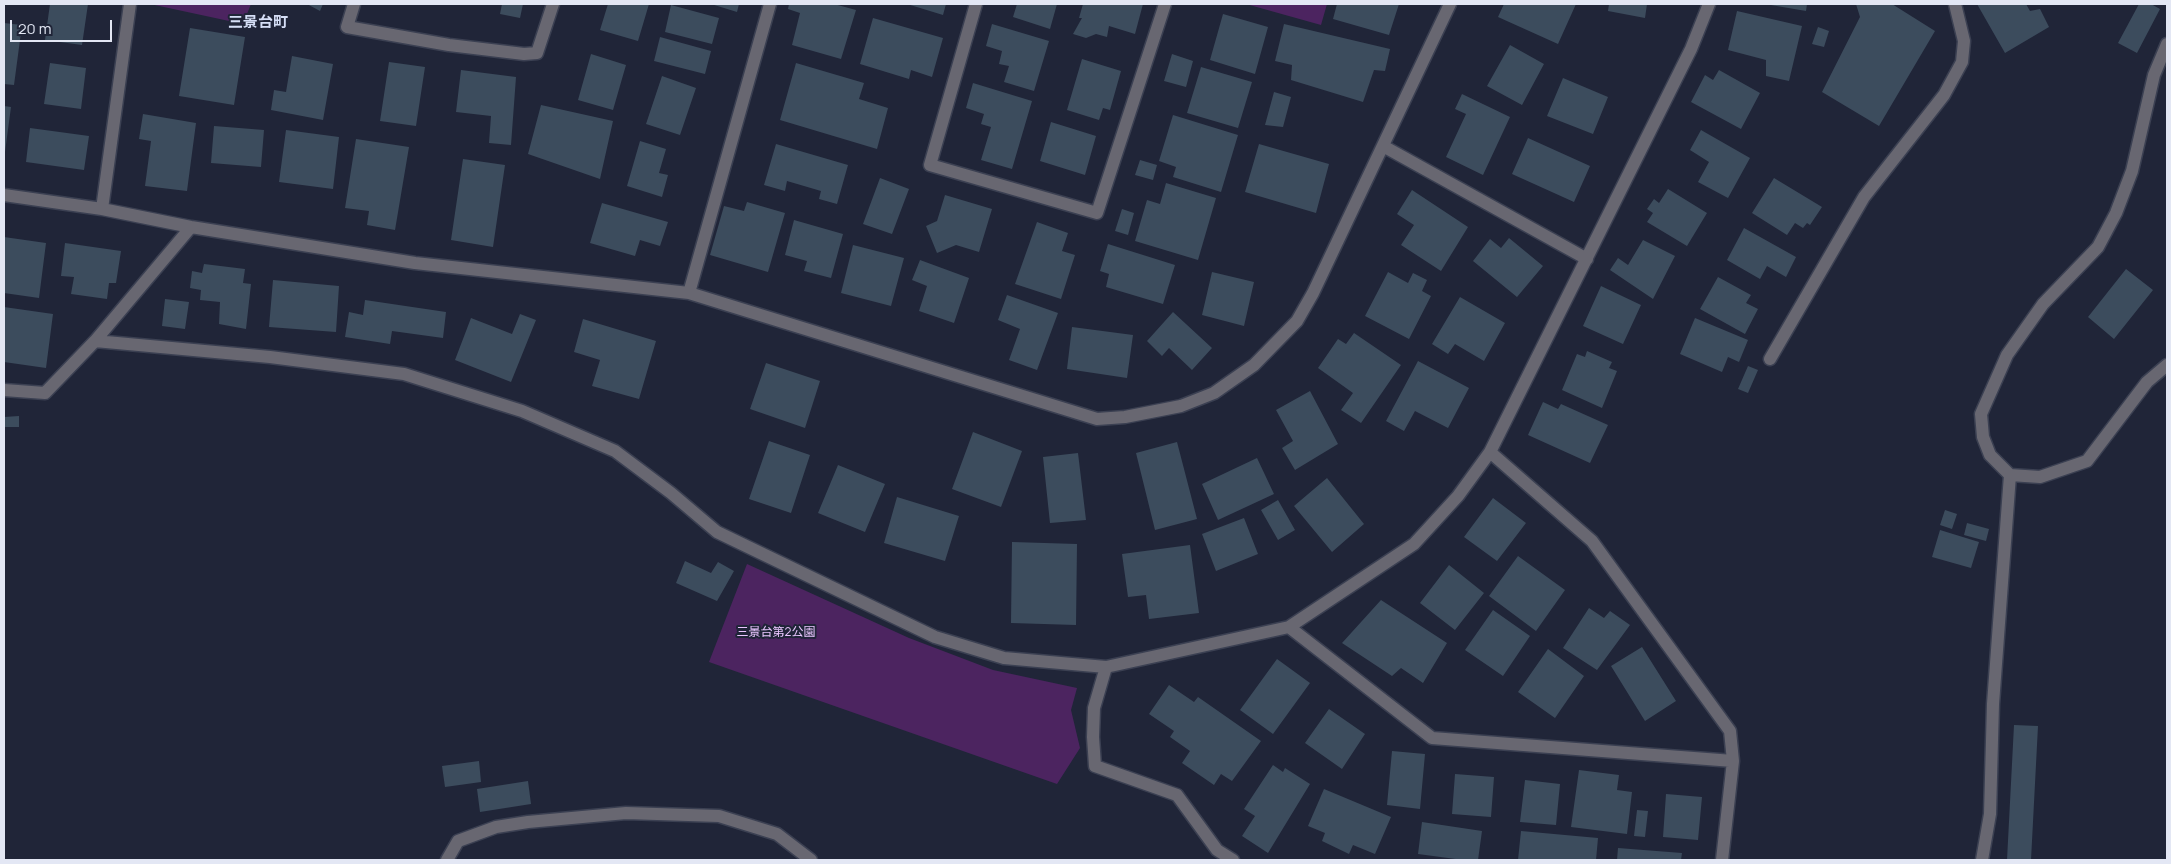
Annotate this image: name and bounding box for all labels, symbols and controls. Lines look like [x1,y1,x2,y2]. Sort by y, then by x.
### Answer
scale bar [12,10,115,42]
district label: 三景台町 [228,14,288,32]
text: 20 m [18,18,51,39]
park label: 三景台第2公園 [737,626,815,640]

